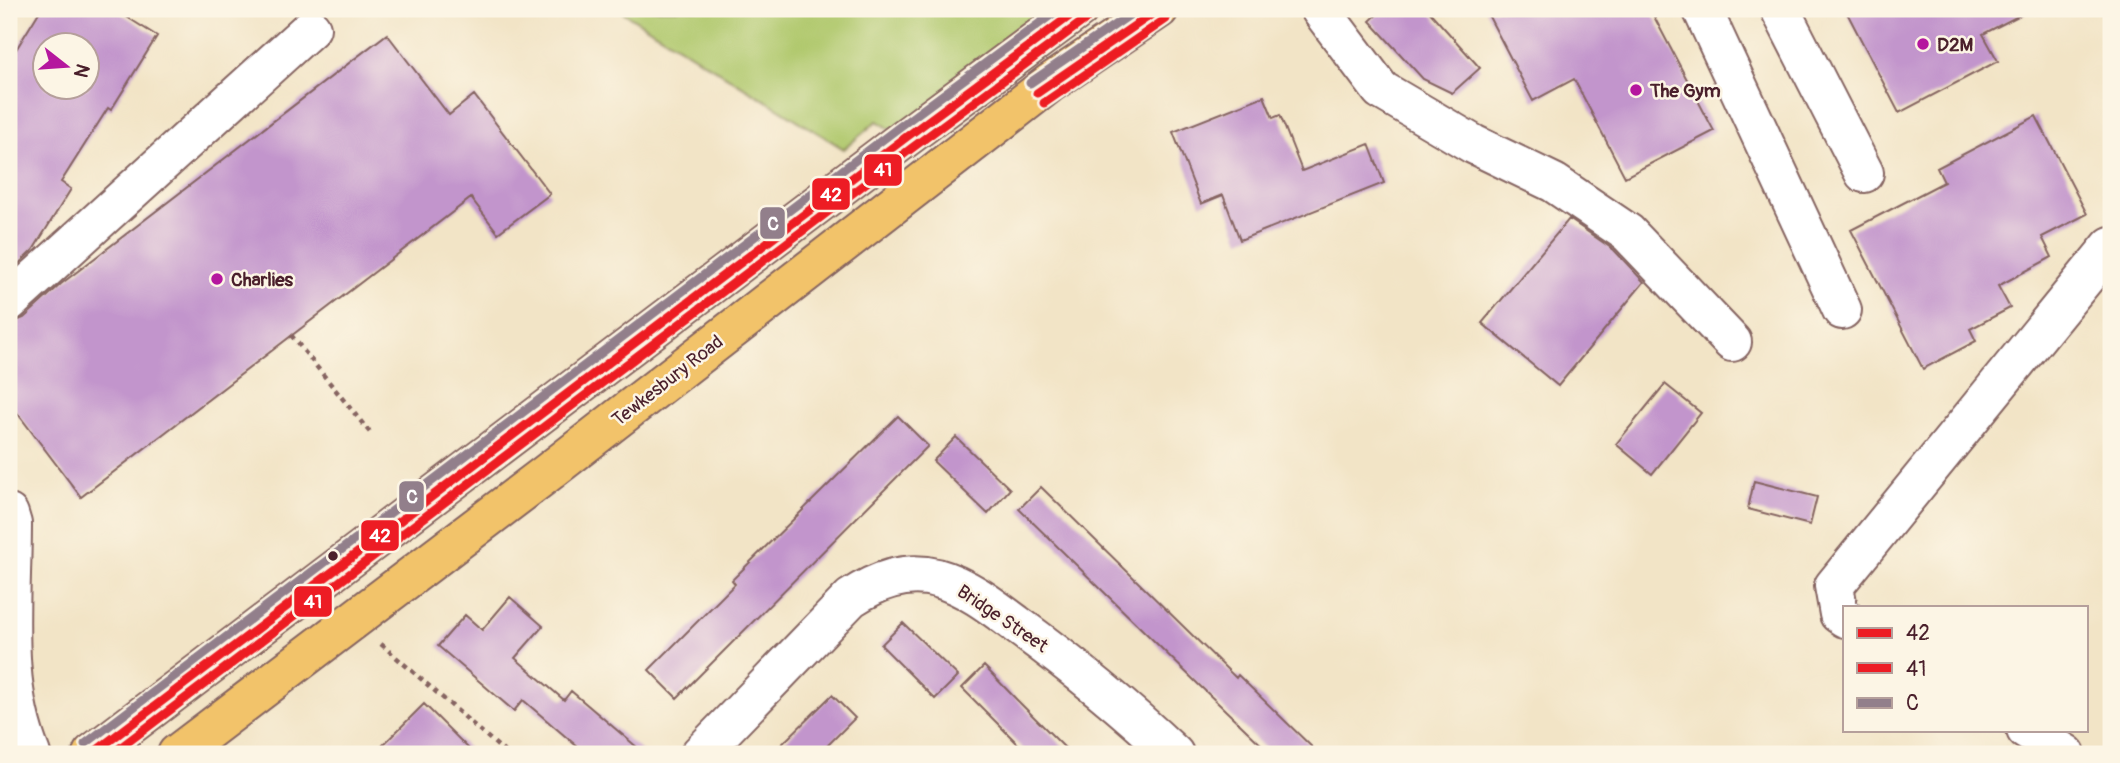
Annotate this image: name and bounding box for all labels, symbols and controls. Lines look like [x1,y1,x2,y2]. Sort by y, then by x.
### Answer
north arrow [32,32,102,102]
place label: D2M [1937,33,1974,57]
marker: D2M [1915,36,1931,52]
text: N [68,61,95,80]
place label: The Gym [1649,79,1721,103]
marker: The Gym [1628,82,1644,98]
line badge: 41 [863,153,903,187]
text: 41 [874,158,892,182]
line badge: 42 [811,177,851,211]
text: 42 [820,183,842,207]
line badge: C [759,206,786,240]
text: C [767,212,779,236]
place label: Charlies [231,268,294,292]
marker: Charlies [209,271,225,287]
street label: Tewkesbury Road [607,330,728,432]
line badge: C [398,480,425,513]
text: C [406,485,418,509]
line badge: 42 [360,519,400,552]
text: 42 [369,524,391,548]
unlabelled marker [326,549,340,563]
street label: Bridge Street [952,580,1053,658]
line badge: 41 [293,585,333,618]
text: 41 [304,590,322,614]
legend [1843,606,2088,732]
text: 42 [1906,620,1930,647]
text: 41 [1906,656,1926,683]
text: C [1906,690,1919,717]

